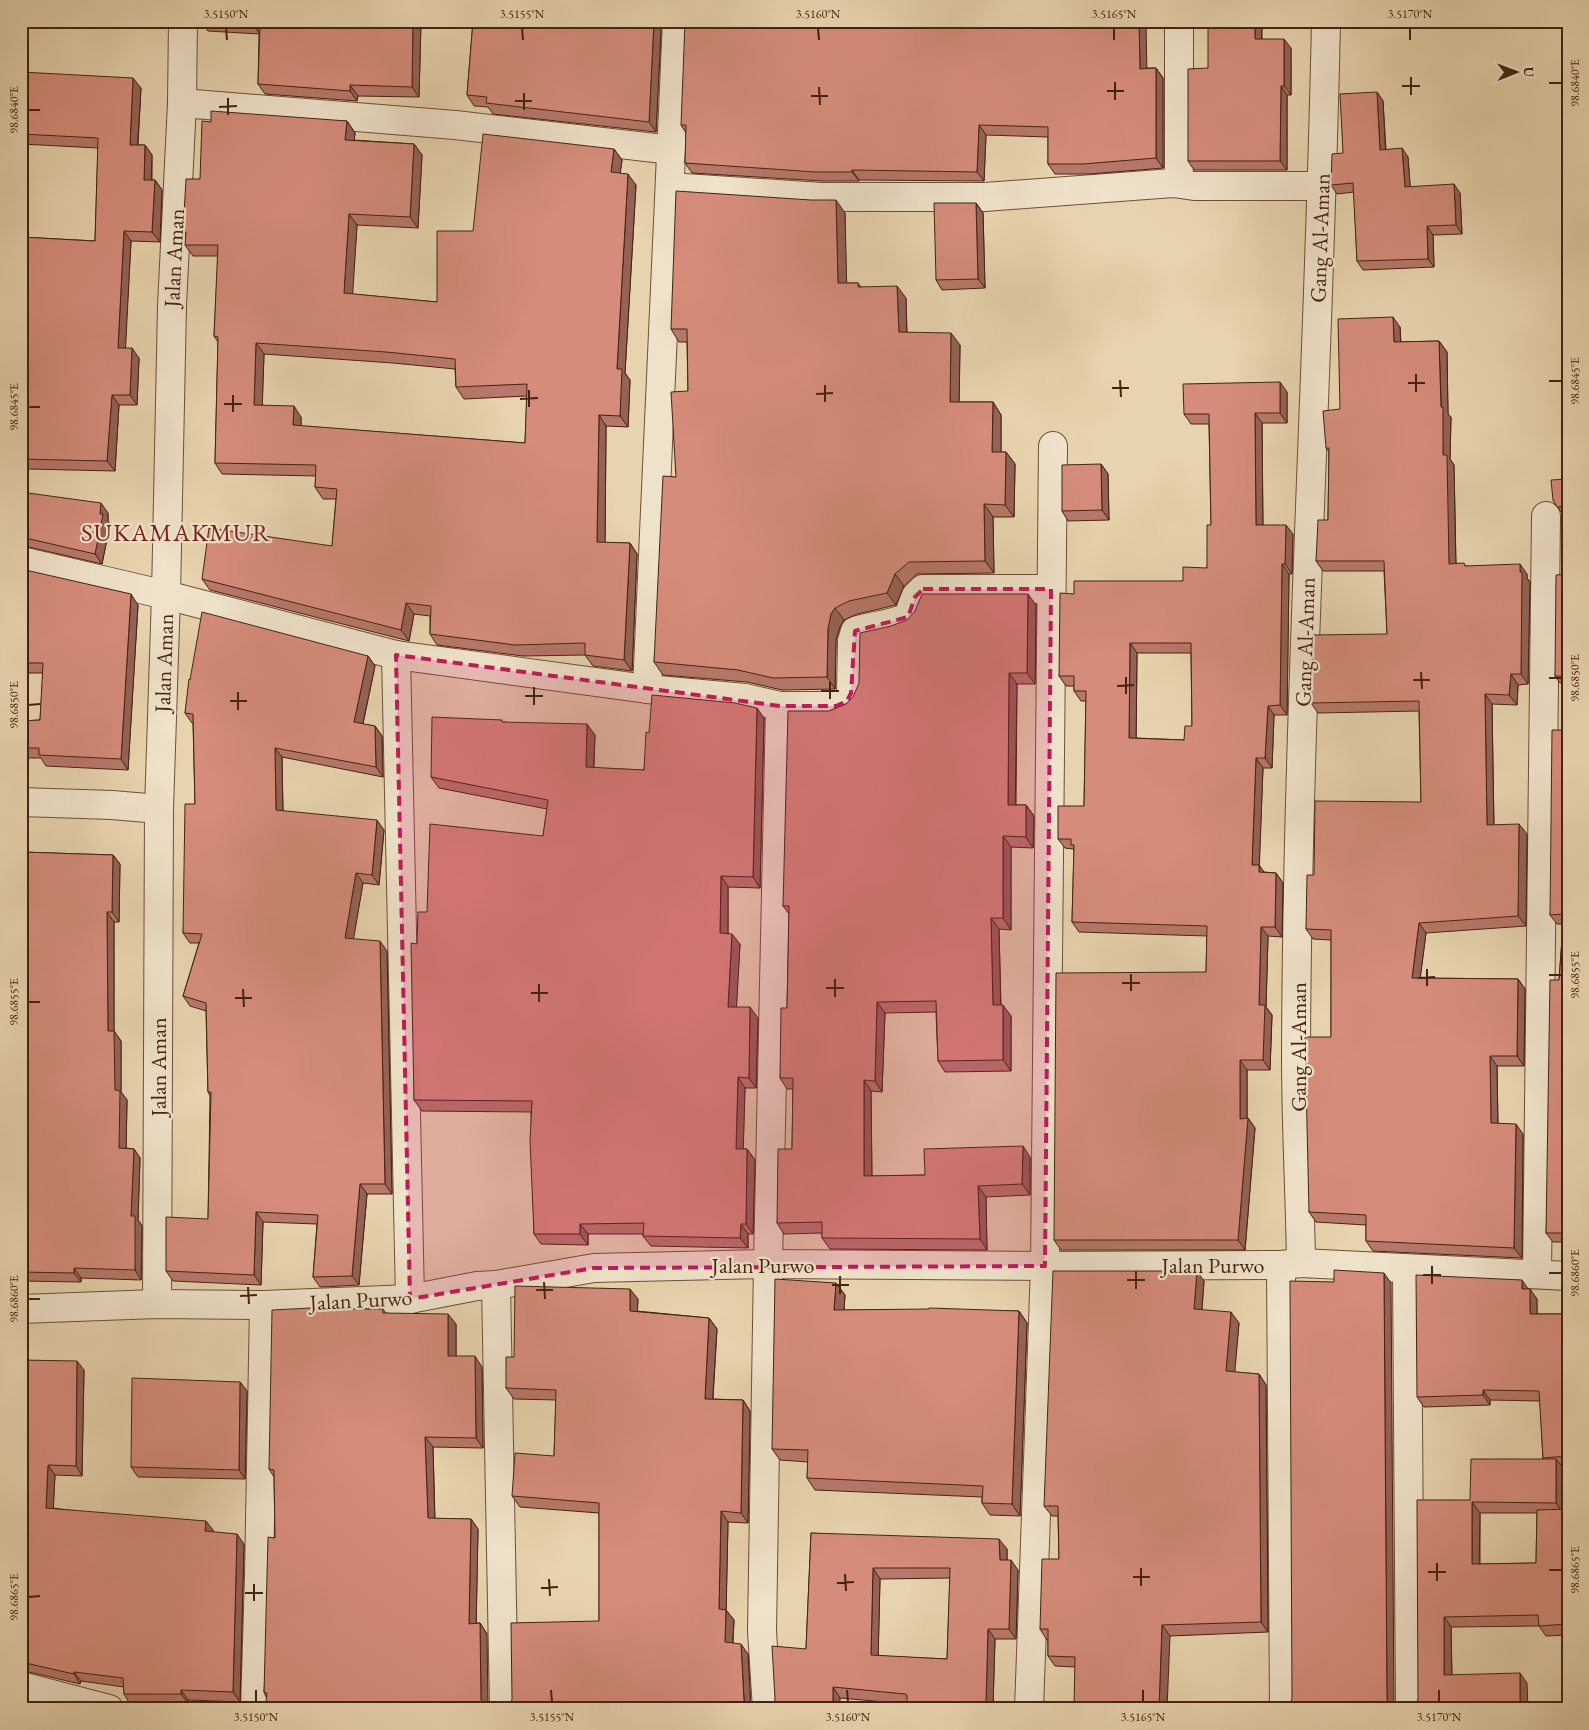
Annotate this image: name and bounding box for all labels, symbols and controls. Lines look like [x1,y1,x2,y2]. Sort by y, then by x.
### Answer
text: 3.5150°N [204,6,249,22]
text: 3.5155°N [500,6,545,22]
text: 3.5160°N [796,6,841,22]
text: 3.5165°N [1092,6,1137,22]
text: 3.5170°N [1388,6,1433,22]
north arrow [1492,48,1542,98]
text: 98.6840°E [1567,59,1583,107]
text: U [1520,66,1538,78]
text: 98.6840°E [6,86,22,134]
street label: Gang Al-Aman [1303,172,1337,303]
street label: Jalan Aman [157,207,191,310]
text: 98.6845°E [1567,357,1583,405]
text: 98.6845°E [6,383,22,431]
district label: SUKAMAKMUR [81,516,271,548]
street label: Gang Al-Aman [1288,576,1322,707]
street label: Jalan Aman [148,613,180,715]
text: 98.6850°E [1567,654,1583,702]
text: 98.6850°E [6,681,22,729]
text: 98.6855°E [1567,951,1583,999]
text: 98.6855°E [6,978,22,1026]
street label: Gang Al-Aman [1284,982,1313,1112]
street label: Jalan Aman [144,1017,173,1119]
text: 98.6860°E [1567,1249,1583,1297]
street label: Jalan Purwo [710,1251,815,1280]
street label: Jalan Purwo [1160,1251,1265,1280]
text: 98.6860°E [6,1275,22,1323]
street label: Jalan Purwo [307,1283,413,1317]
text: 98.6865°E [1567,1546,1583,1594]
text: 98.6865°E [6,1573,22,1621]
text: 3.5150°N [234,1709,279,1725]
text: 3.5155°N [530,1709,575,1725]
text: 3.5160°N [826,1709,871,1725]
text: 3.5165°N [1121,1709,1166,1725]
text: 3.5170°N [1417,1709,1462,1725]

